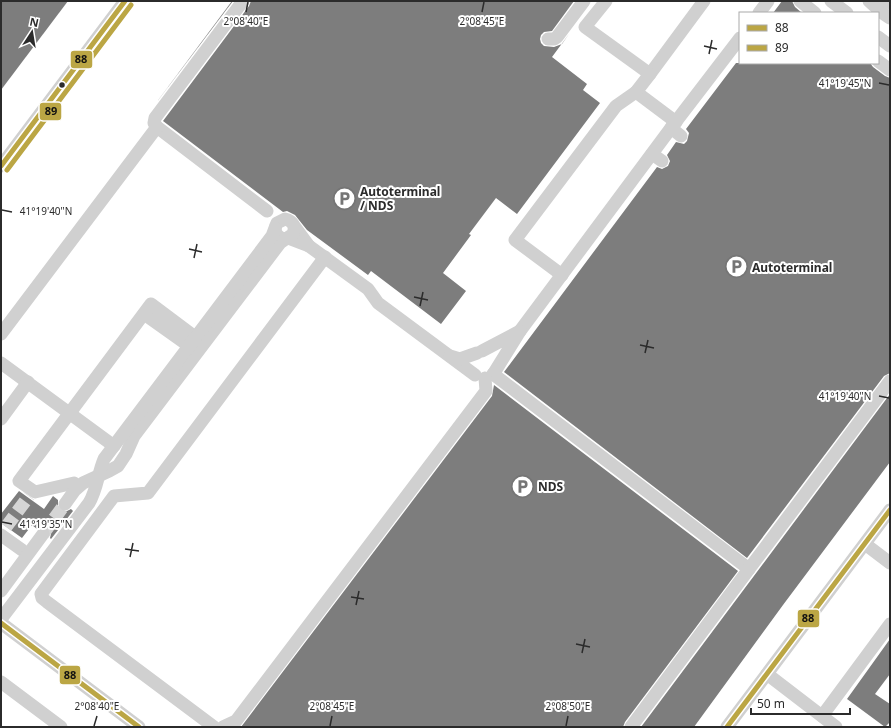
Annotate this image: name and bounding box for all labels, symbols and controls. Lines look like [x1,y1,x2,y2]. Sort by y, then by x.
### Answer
north arrow [12,12,52,52]
legend [739,12,879,64]
text: N [28,13,40,30]
text: 2°08'40"E [224,14,268,28]
text: 2°08'45"E [460,14,504,28]
text: 88 [775,19,789,36]
text: 89 [775,39,789,56]
line badge: 88 [70,50,93,69]
text: 88 [75,51,87,66]
text: 41°19'45"N [819,76,871,90]
unlabelled marker [57,80,67,90]
line badge: 89 [39,102,62,121]
text: 89 [45,103,57,118]
place label: Autoterminal / NDS [360,183,440,214]
parking icon: Autoterminal / NDS [332,185,358,211]
text: 41°19'40"N [20,204,72,218]
parking icon: Autoterminal [723,254,749,280]
place label: Autoterminal [752,259,832,276]
text: 41°19'40"N [819,389,871,403]
parking icon: NDS [509,473,535,499]
place label: NDS [538,478,564,495]
text: 41°19'35"N [20,517,72,531]
line badge: 88 [797,609,820,628]
text: 88 [802,610,814,625]
line badge: 88 [59,665,81,685]
text: 88 [64,667,76,682]
scale bar [751,690,850,716]
text: 50 m [757,695,785,712]
text: 2°08'40"E [75,699,119,713]
text: 2°08'45"E [310,699,354,713]
text: 2°08'50"E [546,699,590,713]

